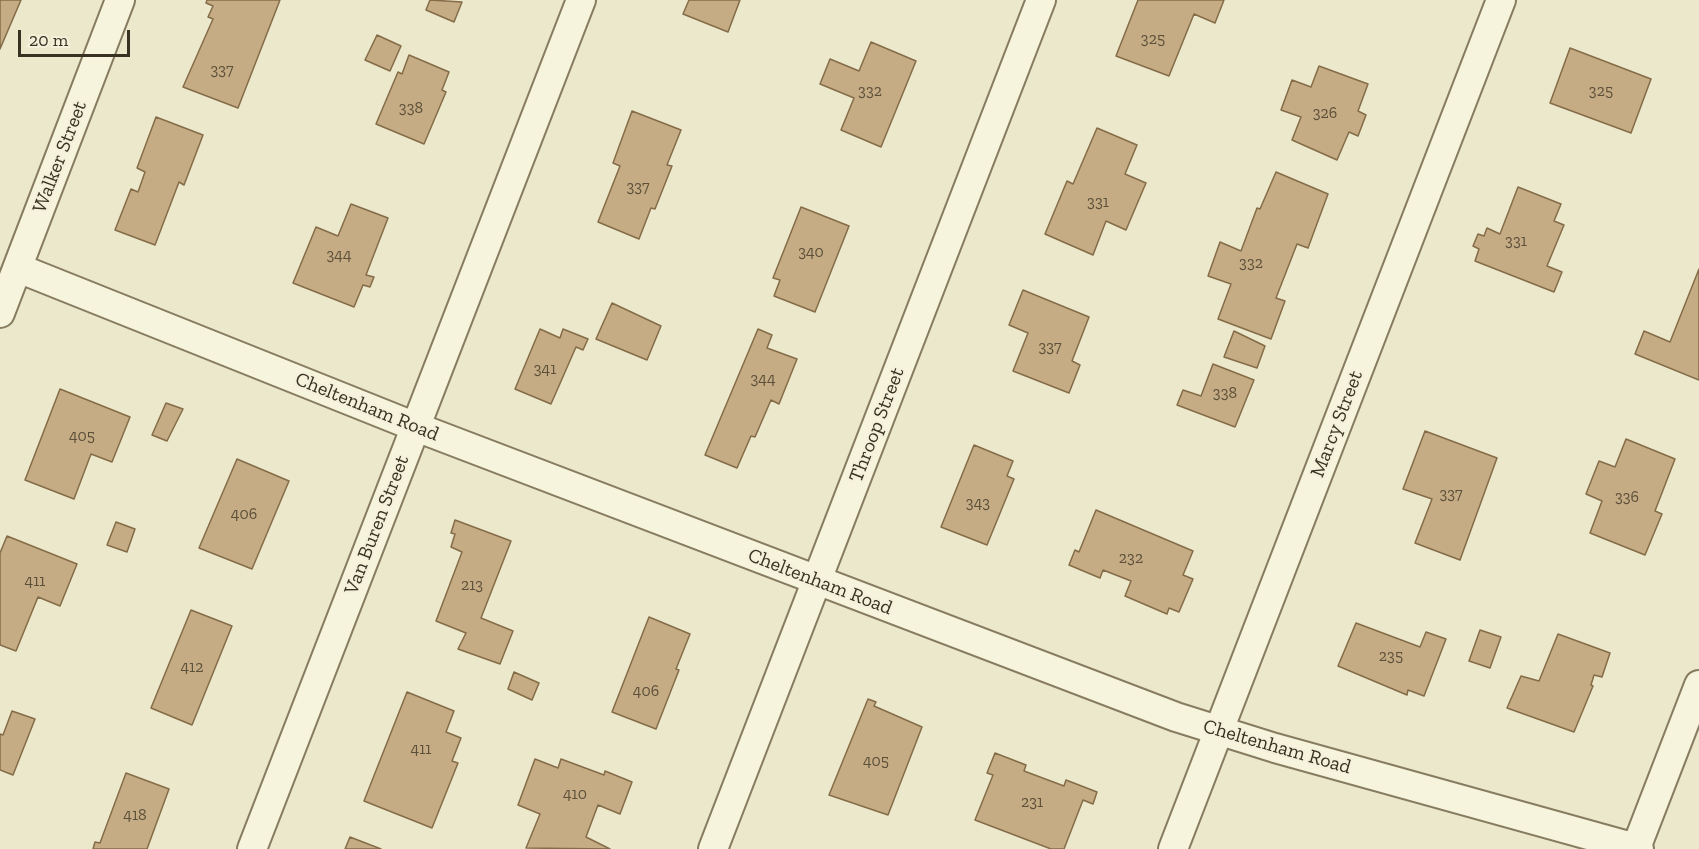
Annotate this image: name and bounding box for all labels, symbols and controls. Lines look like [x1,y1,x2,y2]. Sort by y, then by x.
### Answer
scale bar [21,18,134,56]
text: 20 m [29,29,68,51]
house number: 325 [1141,29,1165,49]
house number: 337 [210,60,234,80]
house number: 332 [858,81,882,101]
house number: 325 [1589,81,1613,101]
street label: Walker Street [28,98,92,216]
house number: 338 [399,98,423,118]
house number: 326 [1313,103,1337,123]
house number: 337 [626,177,650,197]
house number: 331 [1087,192,1109,212]
house number: 331 [1505,231,1527,251]
house number: 340 [798,242,824,262]
house number: 344 [326,245,352,265]
house number: 332 [1239,253,1263,273]
house number: 337 [1038,337,1062,357]
house number: 341 [534,359,556,379]
street label: Throop Street [844,364,910,486]
street label: Cheltenham Road [292,367,442,447]
street label: Marcy Street [1306,367,1368,481]
house number: 344 [750,369,776,389]
house number: 338 [1213,383,1237,403]
house number: 405 [69,426,95,446]
street label: Van Buren Street [339,452,415,598]
house number: 337 [1439,484,1463,504]
house number: 336 [1615,487,1639,507]
house number: 343 [966,493,990,513]
house number: 406 [231,504,257,524]
street label: Cheltenham Road [744,543,896,621]
house number: 232 [1119,548,1143,568]
house number: 411 [25,571,45,591]
house number: 213 [461,575,483,595]
house number: 235 [1379,646,1403,666]
house number: 412 [180,657,204,677]
house number: 406 [633,681,659,701]
street label: Cheltenham Road [1200,714,1354,780]
house number: 411 [411,739,431,759]
house number: 405 [863,751,889,771]
house number: 410 [563,784,587,804]
house number: 231 [1021,792,1043,812]
house number: 418 [123,805,147,825]

